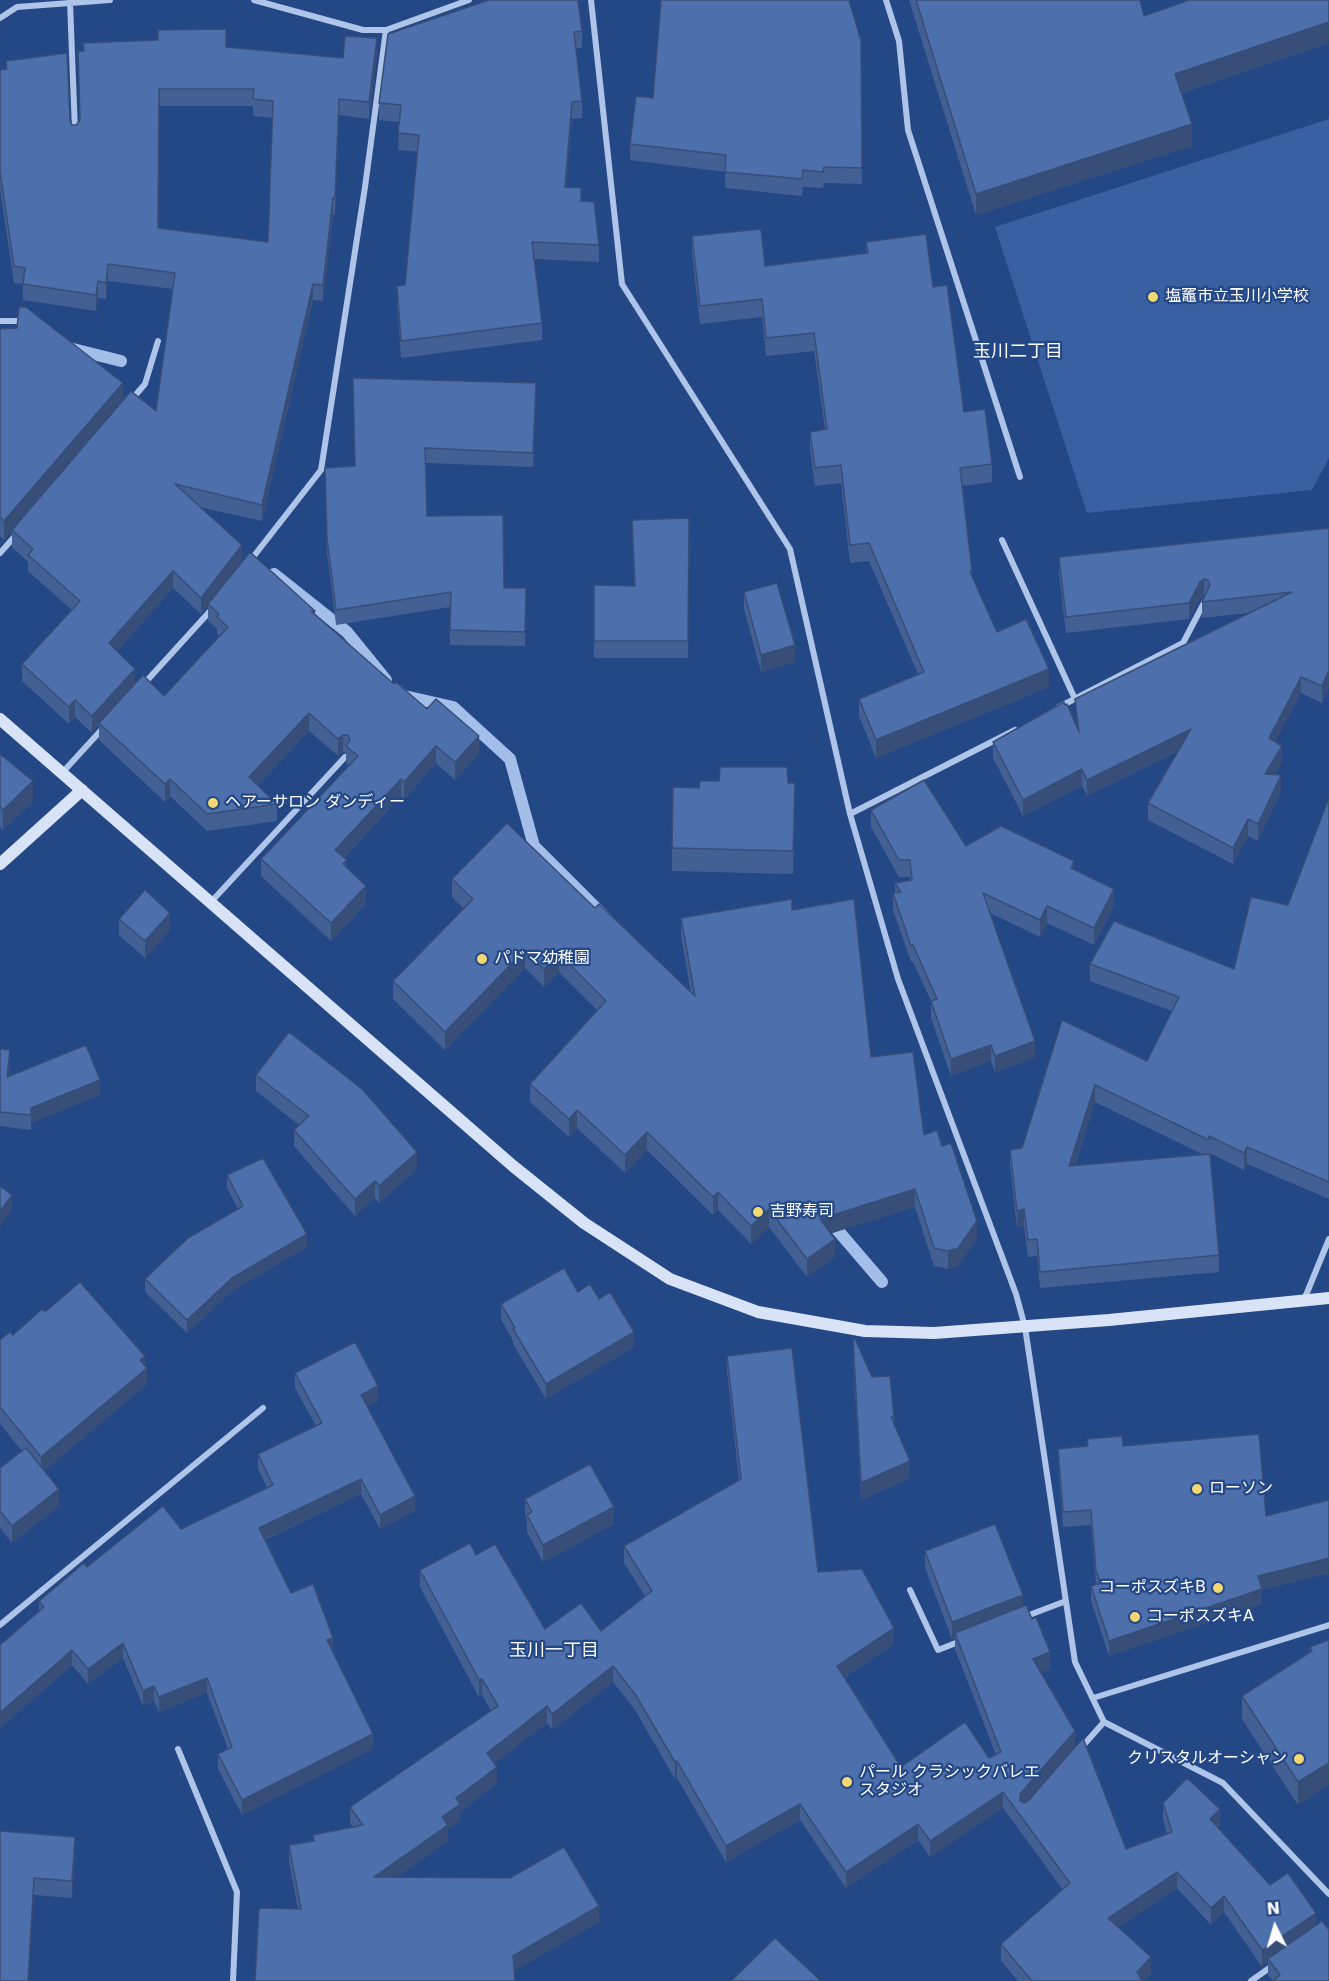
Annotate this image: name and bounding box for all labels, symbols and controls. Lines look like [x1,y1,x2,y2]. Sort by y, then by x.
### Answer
place label: 塩竈市立玉川小学校 [1165,287,1309,307]
marker: 塩竈市立玉川小学校 [1146,290,1160,304]
district label: 玉川二丁目 [973,341,1063,363]
place label: ヘアーサロン ダンディー [225,793,405,813]
marker: ヘアーサロン ダンディー [206,796,220,810]
place label: パドマ幼稚園 [494,949,590,969]
marker: パドマ幼稚園 [475,952,489,966]
place label: 吉野寿司 [770,1202,834,1222]
marker: 吉野寿司 [751,1205,765,1219]
place label: ローソン [1209,1479,1273,1499]
marker: ローソン [1190,1482,1204,1496]
place label: コーポスズキB [1099,1578,1206,1598]
marker: コーポスズキB [1211,1581,1225,1595]
place label: コーポスズキA [1147,1607,1254,1627]
marker: コーポスズキA [1128,1610,1142,1624]
district label: 玉川一丁目 [509,1640,599,1662]
place label: クリスタルオーシャン [1127,1749,1287,1769]
marker: クリスタルオーシャン [1292,1752,1306,1766]
place label: パール クラシックバレエ スタジオ [859,1763,1040,1801]
marker: パール クラシックバレエ スタジオ [840,1775,854,1789]
north arrow [1245,1897,1305,1957]
text: N [1266,1899,1281,1919]

